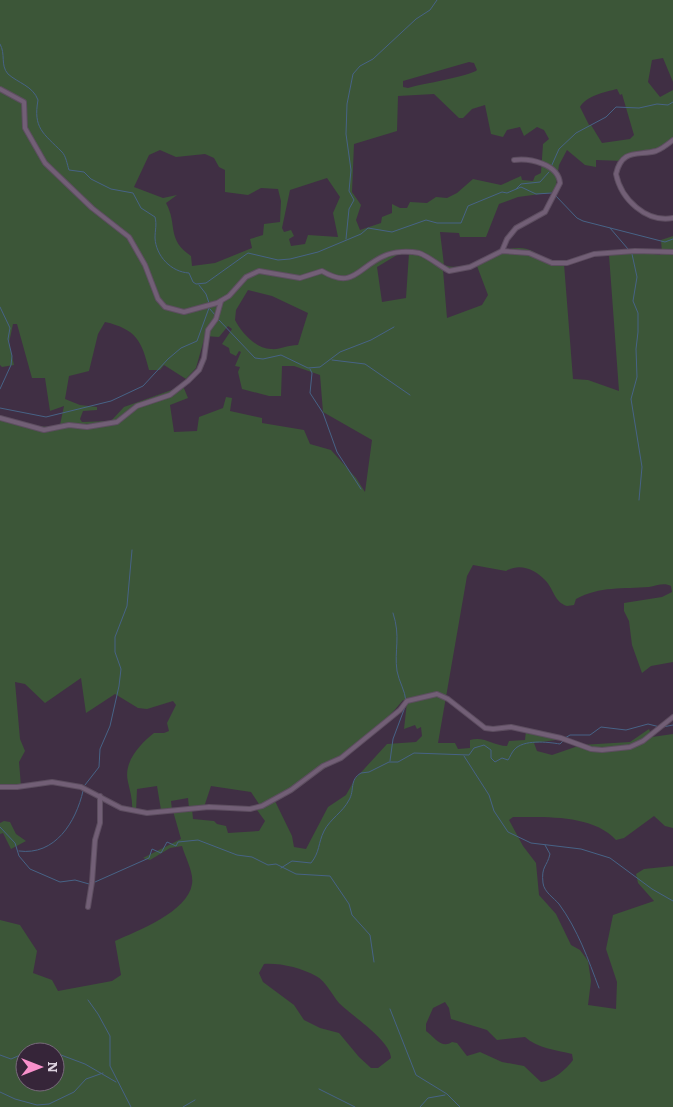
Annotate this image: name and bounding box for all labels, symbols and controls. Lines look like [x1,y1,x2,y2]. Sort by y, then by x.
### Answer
north arrow [15,1042,65,1092]
text: N [44,1061,64,1073]

